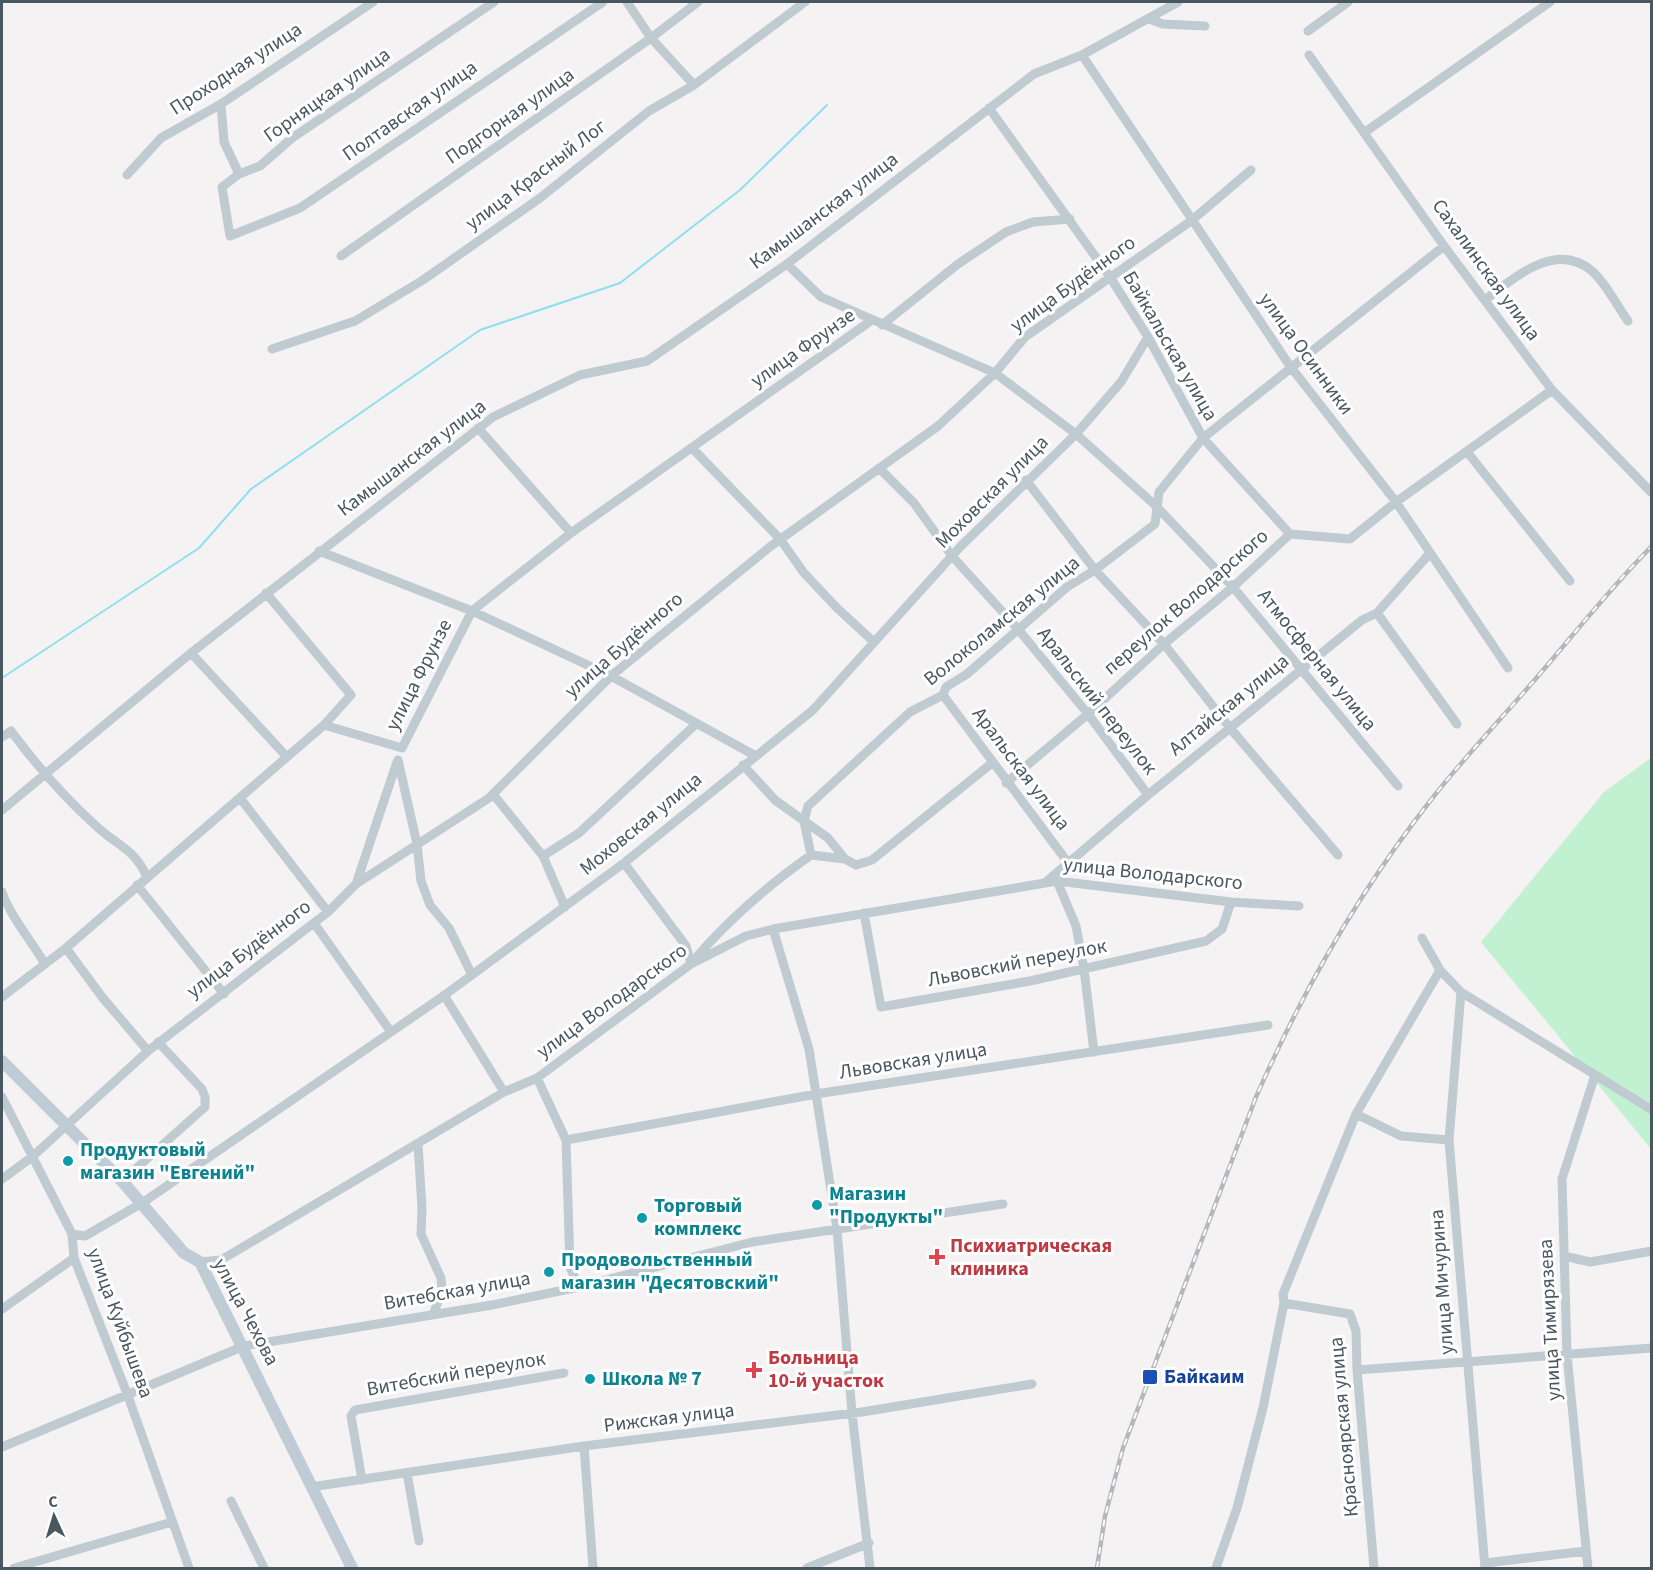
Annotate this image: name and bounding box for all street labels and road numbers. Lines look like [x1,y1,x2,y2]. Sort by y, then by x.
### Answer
street label: Проходная улица [164,16,308,122]
street label: Горняцкая улица [258,41,396,149]
street label: Полтавская улица [337,54,483,168]
street label: Подгорная улица [440,61,580,171]
street label: улица Красный Лог [460,113,612,237]
street label: Камышанская улица [744,146,904,276]
street label: Сахалинская улица [1425,193,1547,347]
street label: улица Будённого [1004,229,1142,339]
street label: Байкальская улица [1116,266,1224,426]
street label: улица Осинники [1252,287,1360,421]
street label: улица Фрунзе [745,302,861,394]
street label: Камышанская улица [332,393,492,523]
street label: Моховская улица [929,429,1055,555]
street label: переулок Володарского [1097,522,1275,682]
street label: Волоколамская улица [918,549,1086,693]
street label: Атмосферная улица [1251,583,1383,737]
street label: улица Будённого [559,586,689,704]
street label: улица Фрунзе [379,614,459,736]
street label: Аральский переулок [1030,621,1164,781]
street label: Алтайская улица [1163,648,1295,762]
street label: Аральская улица [965,702,1077,836]
street label: Моховская улица [574,766,708,882]
street label: улица Володарского [1062,851,1244,897]
street label: улица Будённого [181,893,317,1005]
street label: Львовский переулок [925,932,1109,994]
street label: улица Володарского [531,937,693,1065]
street label: Львовская улица [837,1036,989,1086]
street label: улица Мичурина [1423,1208,1461,1356]
street label: улица Тимирязева [1532,1238,1568,1402]
street label: улица Куйбышева [80,1244,160,1402]
street label: улица Чехова [206,1253,286,1371]
street label: Витебская улица [381,1264,533,1318]
street label: Красноярская улица [1322,1336,1366,1518]
street label: Витебский переулок [364,1344,548,1404]
street label: Рижская улица [602,1396,736,1440]

